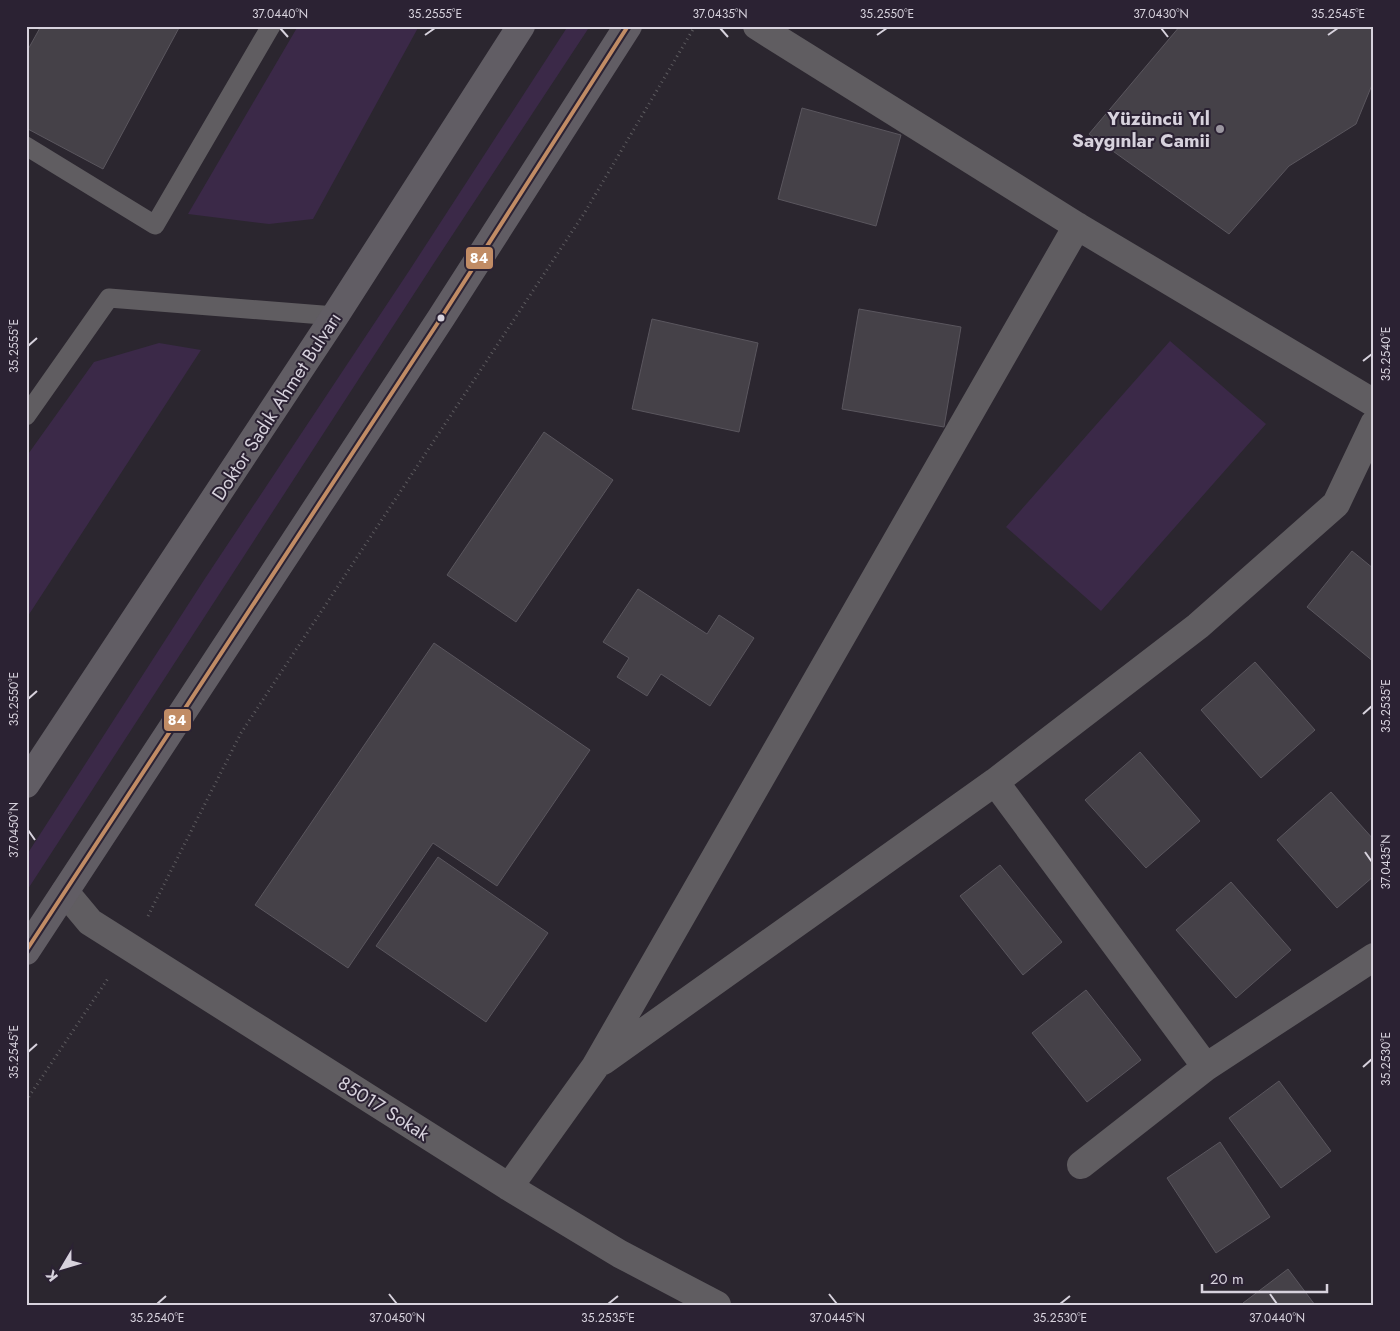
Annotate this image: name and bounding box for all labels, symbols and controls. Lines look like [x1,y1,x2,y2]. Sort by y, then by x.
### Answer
text: 37.0440°N [252,5,308,23]
text: 35.2555°E [408,5,462,23]
text: 37.0435°N [692,5,748,23]
text: 35.2550°E [860,5,914,23]
text: 37.0430°N [1133,5,1189,23]
text: 35.2545°E [1311,5,1365,23]
place label: Yüzüncü Yıl Saygınlar Camii [1072,105,1210,154]
marker: Yüzüncü Yıl Saygınlar Camii [1214,123,1226,135]
line badge: 84 [465,246,494,270]
text: 84 [470,248,488,268]
street label: Doktor Sadık Ahmet Bulvarı [205,307,348,506]
unlabelled marker [436,313,446,323]
text: 35.2555°E [5,319,23,373]
text: 35.2540°E [1377,327,1395,381]
text: 35.2550°E [5,672,23,726]
text: 35.2535°E [1377,679,1395,733]
line badge: 84 [163,708,192,732]
text: 84 [168,710,186,730]
text: 37.0450°N [5,802,23,858]
text: 37.0435°N [1377,834,1395,890]
text: 35.2545°E [5,1025,23,1079]
text: 35.2530°E [1377,1032,1395,1086]
street label: 85017 Sokak [333,1070,435,1148]
north arrow [38,1244,88,1294]
scale bar [1202,1261,1328,1293]
text: K [41,1266,63,1286]
text: 20 m [1210,1268,1244,1290]
text: 35.2540°E [130,1309,184,1327]
text: 37.0450°N [369,1309,425,1327]
text: 35.2535°E [581,1309,635,1327]
text: 37.0445°N [809,1309,865,1327]
text: 35.2530°E [1033,1309,1087,1327]
text: 37.0440°N [1249,1309,1305,1327]

